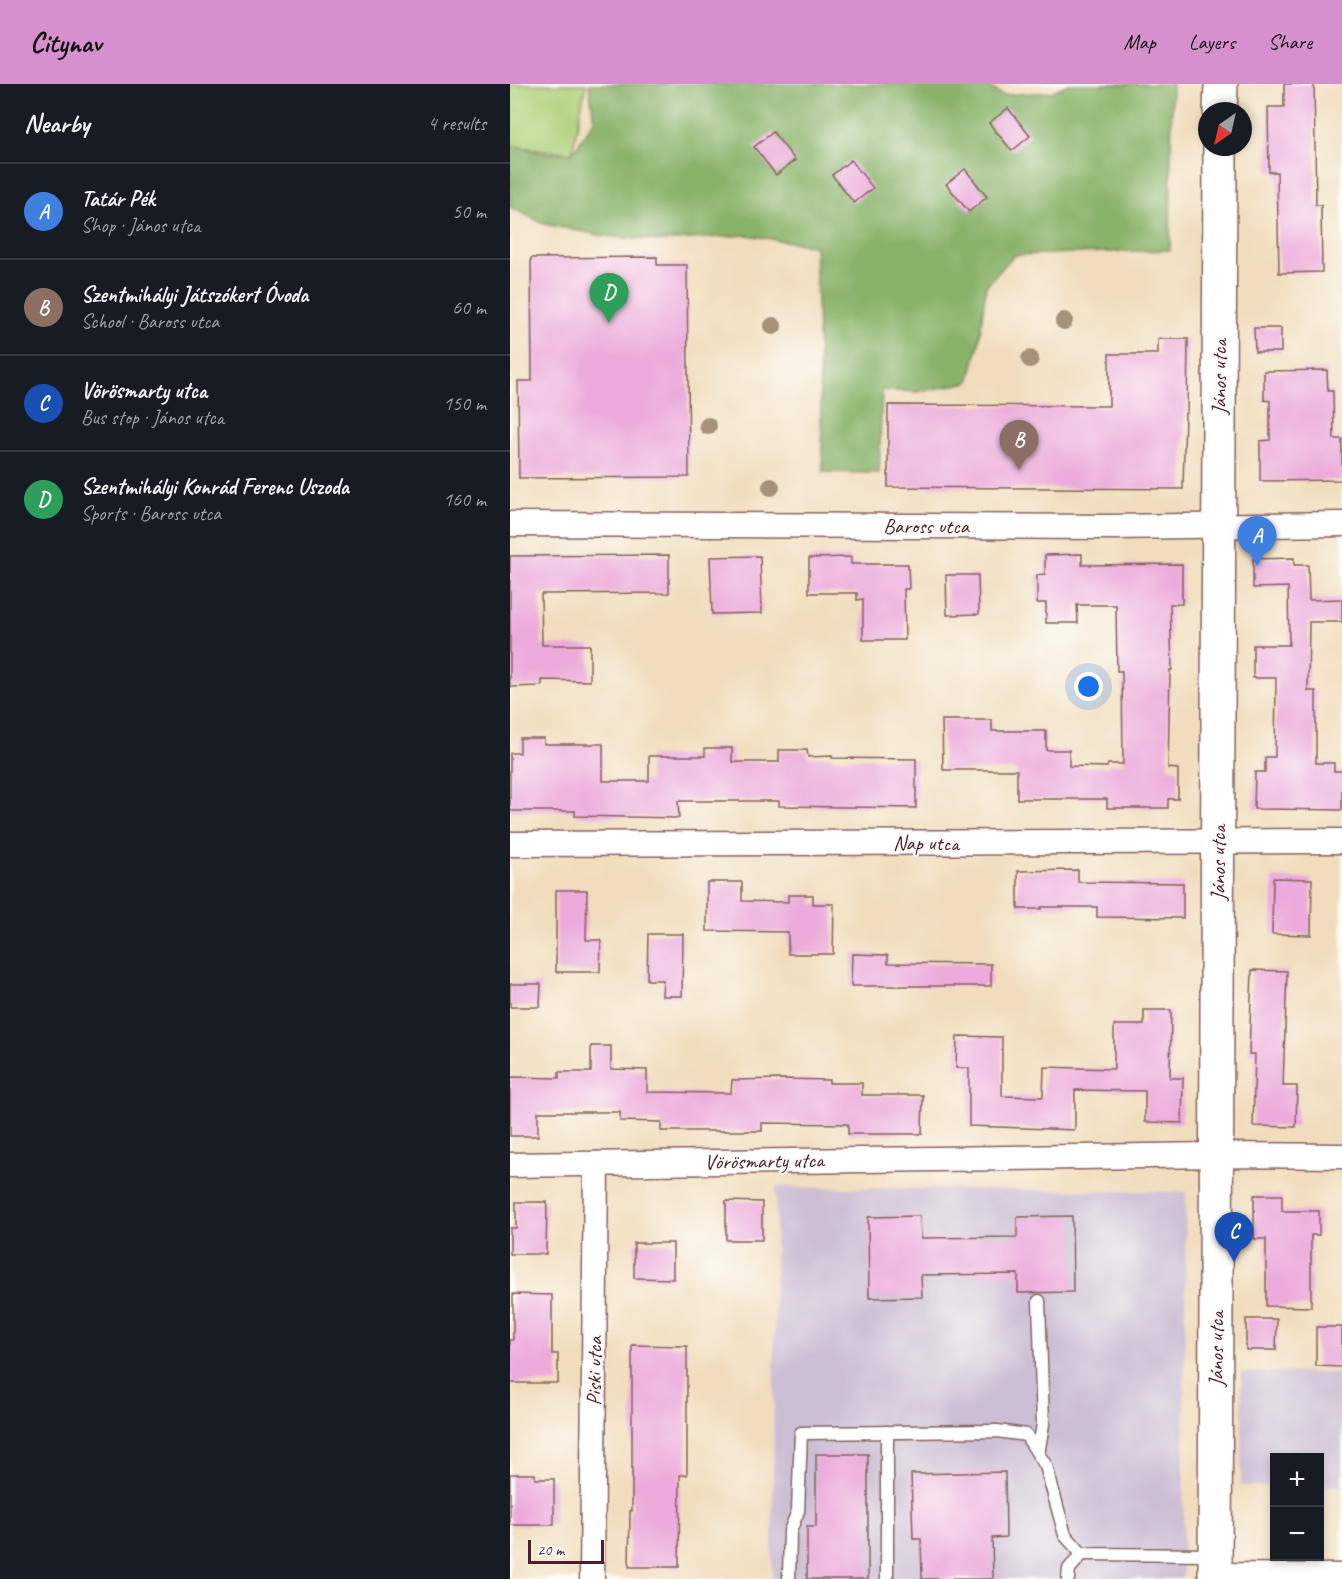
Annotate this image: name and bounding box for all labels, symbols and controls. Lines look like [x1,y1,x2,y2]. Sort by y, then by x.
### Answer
text: Citynav [30,25,101,60]
text: Map [1123,29,1156,55]
text: Layers [1189,29,1235,55]
text: Share [1268,29,1312,55]
north arrow [1198,102,1252,156]
text: Nearby [24,107,89,140]
text: 4 results [427,111,486,136]
text: Tatár Pék [81,185,155,213]
text: A [38,199,49,224]
text: 50 m [452,199,486,224]
text: Shop · János utca [81,213,200,238]
pin: D [590,274,628,323]
text: Szentmihályi Játszókert Óvoda [81,281,308,309]
text: B [38,295,49,320]
text: 60 m [452,295,486,320]
text: School · Baross utca [81,309,219,334]
street label: János utca [1206,337,1232,416]
text: Vörösmarty utca [81,377,207,405]
text: C [39,391,48,416]
text: 150 m [443,391,486,416]
text: Bus stop · János utca [81,405,224,430]
pin: B [1000,420,1038,470]
text: Szentmihályi Konrád Ferenc Uszoda [81,473,349,501]
text: D [38,487,49,512]
text: 160 m [443,487,486,512]
text: Sports · Baross utca [81,501,221,526]
street label: Baross utca [883,513,971,539]
pin: A [1238,516,1276,566]
your location [1074,672,1103,701]
street label: János utca [1205,823,1231,902]
street label: Nap utca [893,830,961,856]
street label: Vörösmarty utca [704,1147,826,1175]
pin: C [1214,1212,1254,1262]
street label: János utca [1203,1309,1229,1388]
street label: Piski utca [580,1334,608,1406]
map controls [1270,1453,1324,1561]
button: + [1270,1453,1324,1507]
button: − [1270,1507,1324,1561]
scale bar [528,1537,604,1564]
text: 20 m [537,1540,564,1560]

